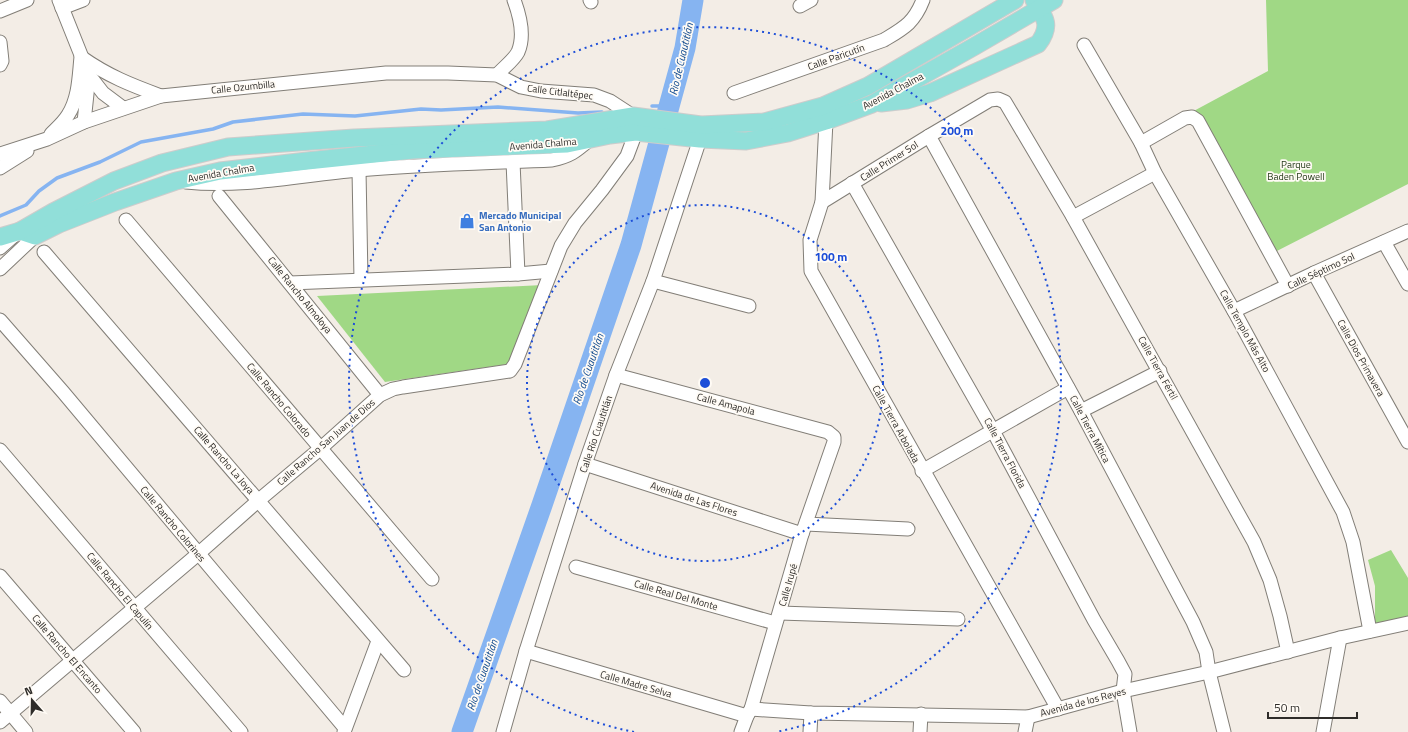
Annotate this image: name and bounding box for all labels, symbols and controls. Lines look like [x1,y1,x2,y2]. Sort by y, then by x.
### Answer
water label: Rio de Cuautitlán [665,21,697,97]
street label: Calle Paricutín [805,40,867,74]
street label: Avenida Chalma [860,69,926,113]
street label: Calle Ozumbilla [210,76,276,98]
street label: Calle Citlaltépec [526,81,594,103]
text: 200 m [941,121,973,140]
street label: Avenida Chalma [509,134,577,154]
street label: Calle Primer Sol [857,137,921,185]
park label: Parque Baden Powell [1267,157,1325,184]
street label: Avenida Chalma [187,160,255,186]
place label: Mercado Municipal San Antonio [479,208,562,235]
shop icon: Mercado Municipal San Antonio [458,212,476,230]
text: 100 m [815,247,847,266]
street label: Calle Séptimo Sol [1285,249,1357,293]
street label: Calle Rancho Almoloya [264,253,336,337]
street label: Calle Templo Más Alto [1216,287,1274,375]
street label: Calle Dios Primavera [1334,317,1388,399]
water label: Rio de Cuautitlán [568,331,608,407]
street label: Calle Tierra Fértil [1134,334,1182,402]
street label: Calle Rancho Colorado [243,359,315,441]
centre of rings [698,376,712,390]
street label: Calle Tierra Arbolada [868,383,924,465]
street label: Calle Amapola [695,389,757,419]
street label: Calle Río Cuautitlán [576,393,616,475]
street label: Calle Tierra Mítica [1066,393,1114,465]
street label: Calle Rancho San Juan de Dios [274,395,379,489]
street label: Calle Tierra Florida [980,415,1030,491]
street label: Calle Rancho La Joya [190,423,258,497]
street label: Avenida de Las Flores [649,478,740,520]
street label: Calle Rancho Colorines [137,483,210,565]
street label: Calle Rancho El Capulín [83,549,157,633]
street label: Calle Irupé [775,562,801,608]
street label: Calle Real Del Monte [632,576,720,614]
street label: Calle Rancho El Encanto [28,611,106,697]
water label: Rio de Cuautitlán [462,637,502,713]
street label: Calle Madre Selva [598,667,674,701]
north arrow [12,680,52,720]
text: N [22,682,35,699]
street label: Avenida de los Reyes [1039,683,1128,721]
scale bar [1268,694,1357,720]
text: 50 m [1274,698,1300,717]

